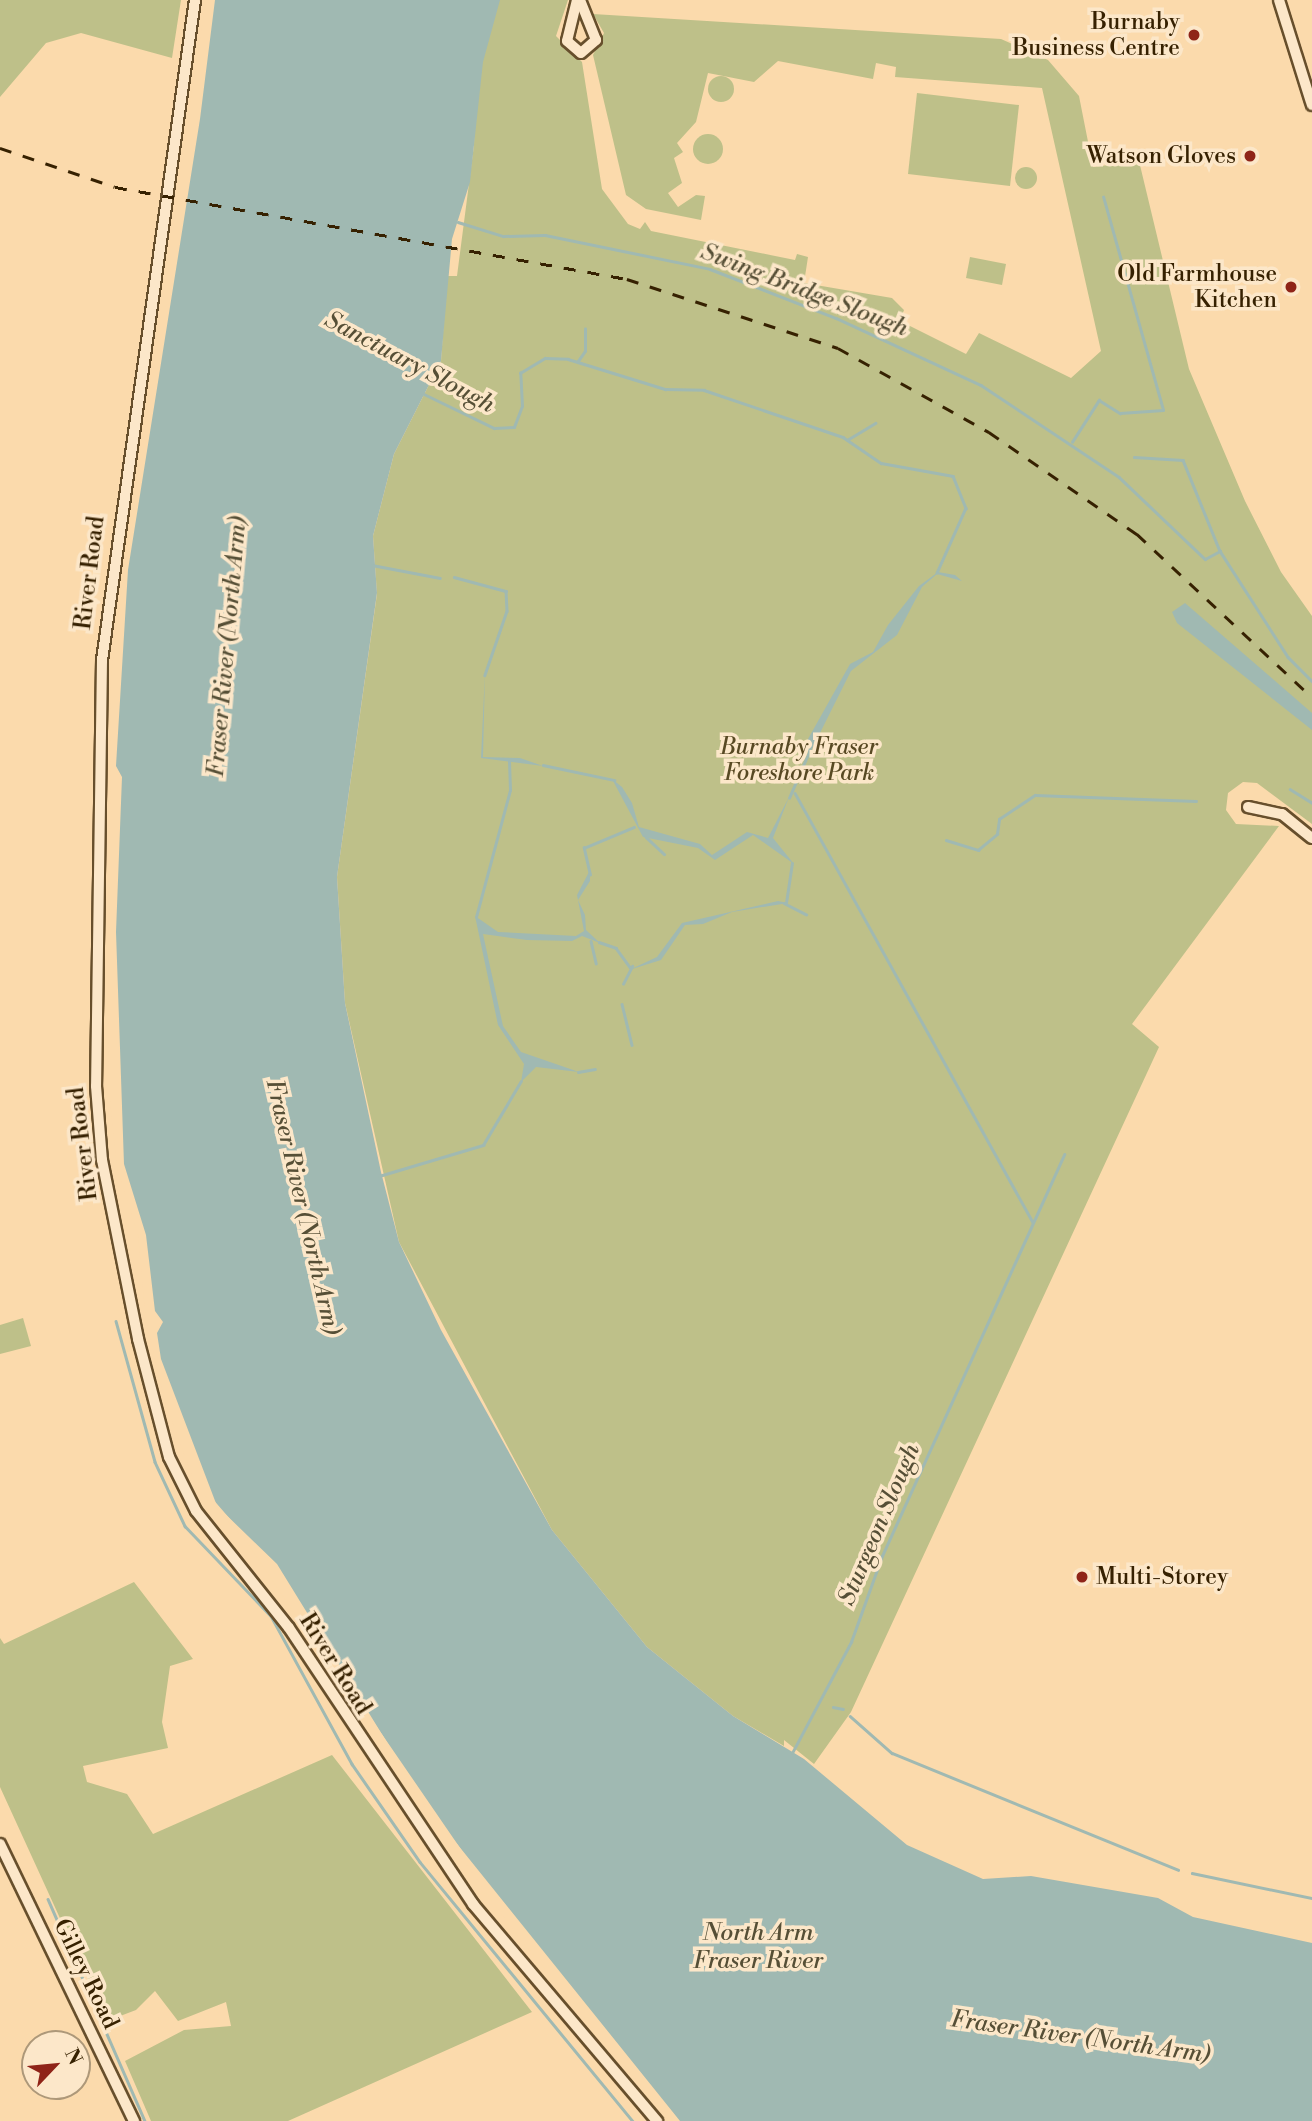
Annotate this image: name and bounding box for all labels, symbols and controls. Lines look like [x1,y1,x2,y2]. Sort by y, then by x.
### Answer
place label: Burnaby Business Centre [1012,8,1180,62]
marker: Burnaby Business Centre [1186,27,1202,43]
place label: Watson Gloves [1086,142,1236,170]
marker: Watson Gloves [1242,148,1258,164]
water label: Swing Bridge Slough [696,238,912,344]
place label: Old Farmhouse Kitchen [1117,260,1277,314]
marker: Old Farmhouse Kitchen [1283,279,1299,295]
water label: Sanctuary Slough [319,306,499,420]
street label: River Road [69,515,111,631]
water label: Fraser River (North Arm) [202,516,254,778]
park label: Burnaby Fraser Foreshore Park [720,733,878,787]
water label: Fraser River (North Arm) [259,1076,345,1338]
street label: River Road [62,1086,104,1202]
water label: Sturgeon Slough [833,1440,927,1610]
place label: Multi-Storey [1096,1563,1228,1591]
marker: Multi-Storey [1074,1569,1090,1585]
street label: River Road [293,1608,377,1720]
street label: Gilley Road [48,1915,124,2033]
water label: North Arm Fraser River [693,1920,823,1976]
water label: Fraser River (North Arm) [949,2006,1211,2070]
north arrow [21,2030,91,2100]
text: N [59,2045,87,2069]

